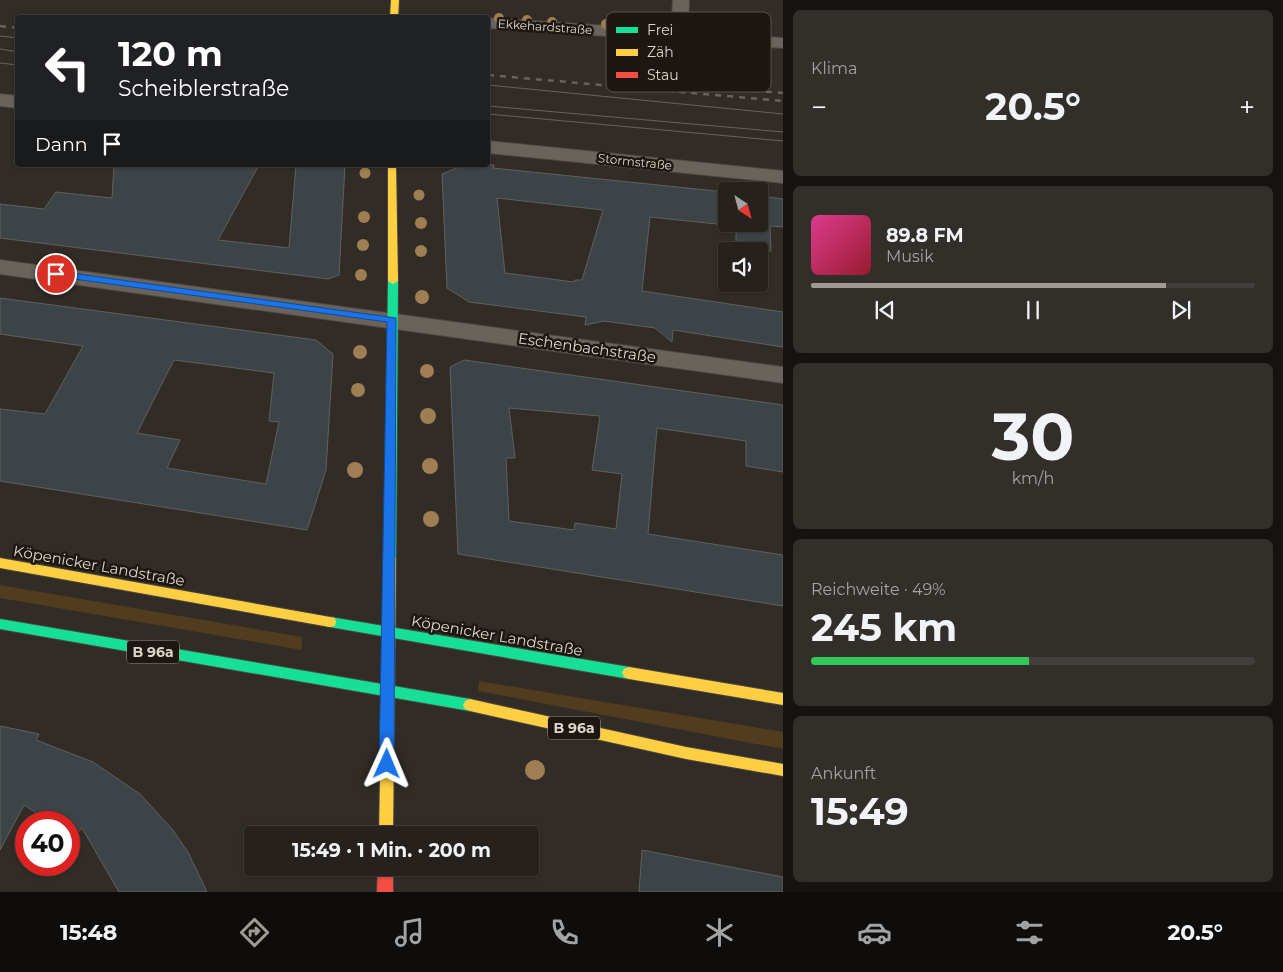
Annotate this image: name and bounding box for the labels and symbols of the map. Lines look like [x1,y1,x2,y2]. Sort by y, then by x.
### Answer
legend [606,12,771,92]
street label: Ekkehardstraße [497,16,593,37]
text: Frei [647,21,673,39]
text: Zäh [647,43,674,61]
text: Stau [647,66,679,84]
street label: Stormstraße [597,150,673,173]
north arrow [718,182,768,232]
pin [35,253,77,295]
street label: Eschenbachstraße [517,328,657,367]
street label: Köpenicker Landstraße [12,541,186,590]
street label: Köpenicker Landstraße [410,611,584,660]
road number: B 96a [127,640,179,664]
road number: B 96a [548,716,600,740]
position arrow [360,737,412,789]
speed limit sign: 40 [15,811,80,876]

